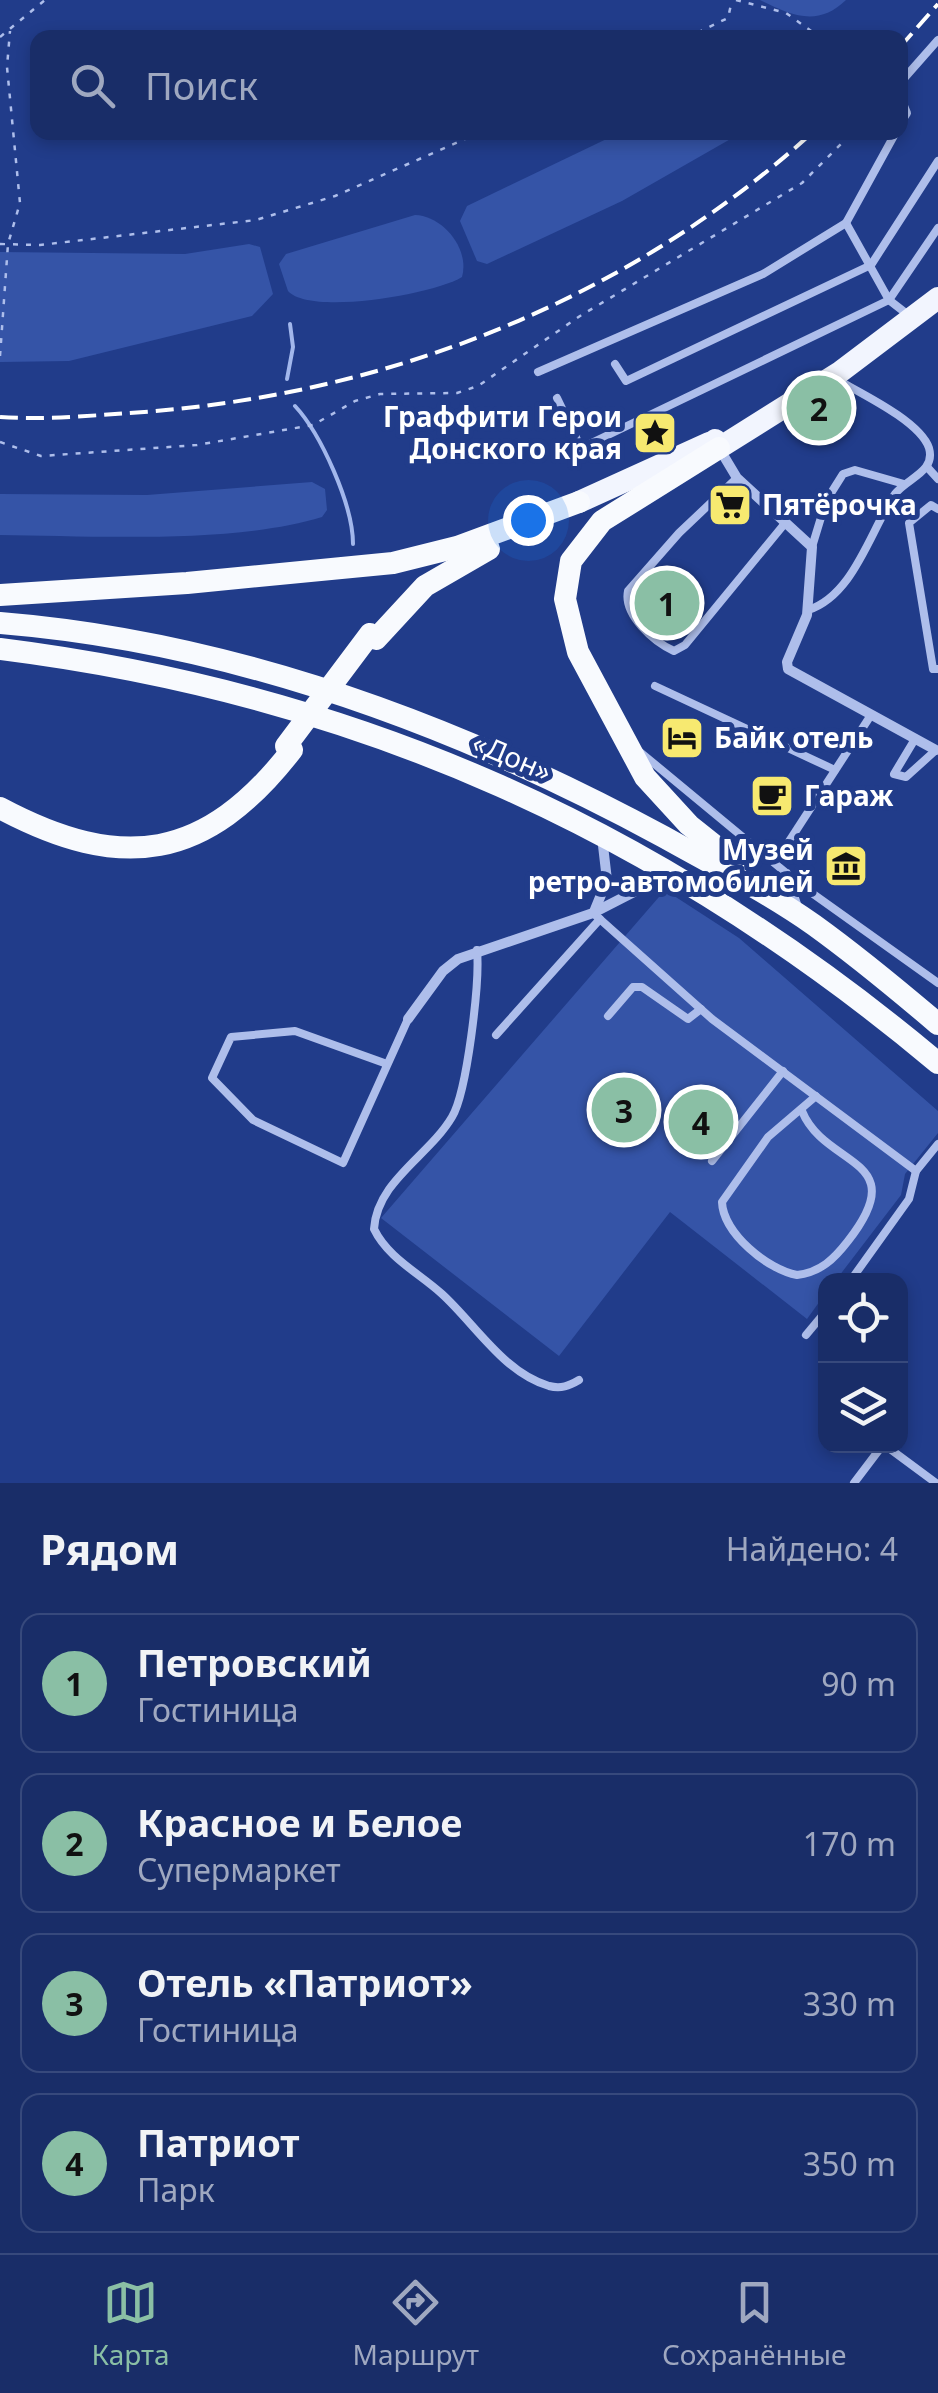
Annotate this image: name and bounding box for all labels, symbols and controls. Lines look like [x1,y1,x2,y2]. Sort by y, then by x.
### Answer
search box [30,30,908,140]
icon: search [65,58,120,113]
text: Поиск [145,59,258,111]
pin: 2 [786,370,852,446]
place label: Граффити Герои Донского края [383,397,622,467]
place icon: Граффити Герои Донского края [632,410,678,456]
supermarket icon: Пятёрочка [707,482,753,528]
place label: Пятёрочка [762,485,917,523]
your location [503,495,554,546]
pin: 1 [634,566,700,640]
hotel icon: Байк отель [659,715,705,761]
place label: Байк отель [714,718,874,756]
street label: «Дон» [467,722,558,790]
cafe icon: Гараж [749,773,795,819]
place label: Гараж [804,776,894,814]
place label: Музей ретро-автомобилей [528,830,814,900]
museum icon: Музей ретро-автомобилей [823,843,869,889]
pin: 3 [592,1072,656,1148]
pin: 4 [668,1084,734,1160]
map controls [818,1273,908,1453]
button: locate [818,1273,908,1363]
button: layers [818,1363,908,1453]
text: Рядом [40,1520,179,1577]
text: Найдено: 4 [726,1527,898,1570]
text: Петровский [137,1636,372,1688]
text: 1 [65,1662,84,1705]
text: 90 m [821,1662,896,1705]
text: Гостиница [137,1688,298,1731]
text: Красное и Белое [137,1796,462,1848]
text: 2 [65,1822,84,1865]
text: 170 m [803,1822,896,1865]
text: Супермаркет [137,1848,341,1891]
text: Отель «Патриот» [137,1956,473,2008]
text: 3 [65,1982,84,2025]
text: 330 m [803,1982,896,2025]
text: Гостиница [137,2008,298,2051]
text: Патриот [137,2116,300,2168]
text: 4 [65,2142,84,2185]
text: 350 m [803,2142,896,2185]
text: Парк [137,2168,215,2211]
tab: Карта [91,2275,170,2373]
tab: Маршрут [353,2275,479,2373]
tab: Сохранённые [662,2275,847,2373]

